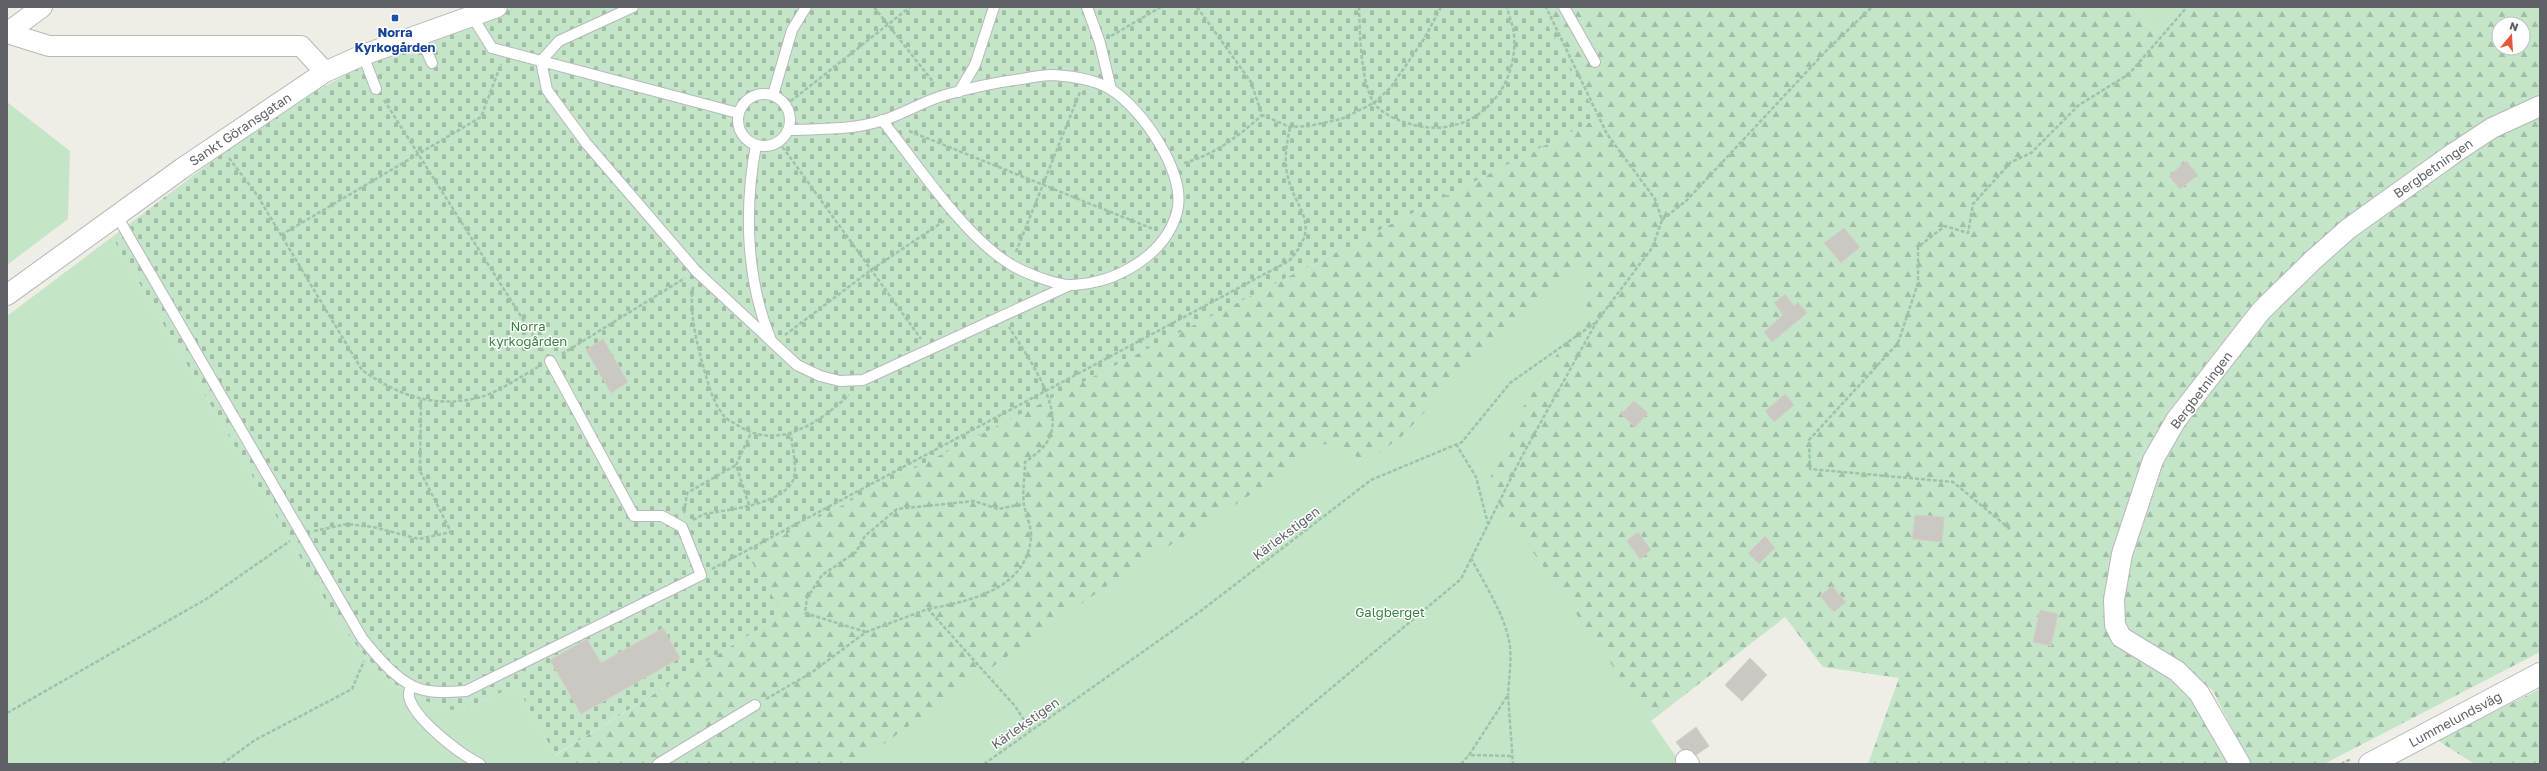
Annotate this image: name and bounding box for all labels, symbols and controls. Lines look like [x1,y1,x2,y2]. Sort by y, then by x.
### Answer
marker: Norra Kyrkogården [390,13,400,23]
north arrow [2491,16,2531,56]
text: N [2508,19,2520,33]
place label: Norra Kyrkogården [355,24,436,55]
street label: Sankt Göransgatan [186,89,294,169]
street label: Bergbetningen [2390,135,2476,201]
park label: Norra kyrkogården [489,318,567,349]
street label: Bergbetningen [2167,348,2235,432]
street label: Kärlekstigen [1250,503,1322,563]
park label: Galgberget [1355,604,1425,620]
street label: Lummelundsväg [2406,688,2504,750]
street label: Kärlekstigen [988,694,1062,752]

